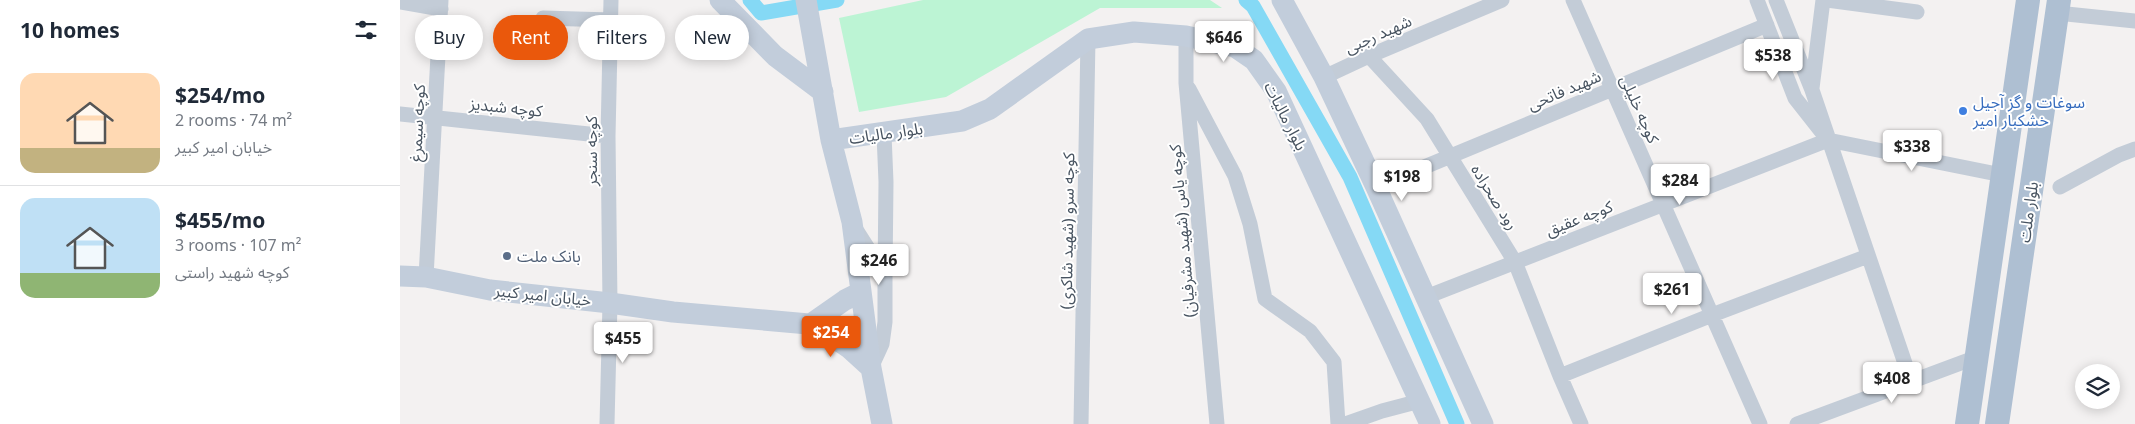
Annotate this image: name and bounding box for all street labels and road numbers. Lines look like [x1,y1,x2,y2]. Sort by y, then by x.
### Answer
street label: شهید رجبی [1341,9,1415,59]
street label: شهید فاتحی [1524,65,1604,115]
street label: کوچه خلیلی [1615,72,1665,147]
street label: بلوار مالیات [1259,78,1313,154]
street label: کوچه سیمرغ [404,83,432,162]
street label: کوچه شبدیز [467,92,544,122]
street label: کوچه سنجر [580,116,602,187]
street label: بلوار مالیات [848,117,924,149]
street label: کوچه یاس (شهید مشرفیان) [1163,143,1201,319]
street label: کوچه سرو (شهید شاکری) [1055,152,1079,310]
street label: رود صحراده [1466,160,1524,234]
street label: بلوار ملت [2013,180,2043,244]
street label: کوچه عقیق [1542,195,1616,241]
street label: خیابان امیر کبیر [493,279,592,311]

